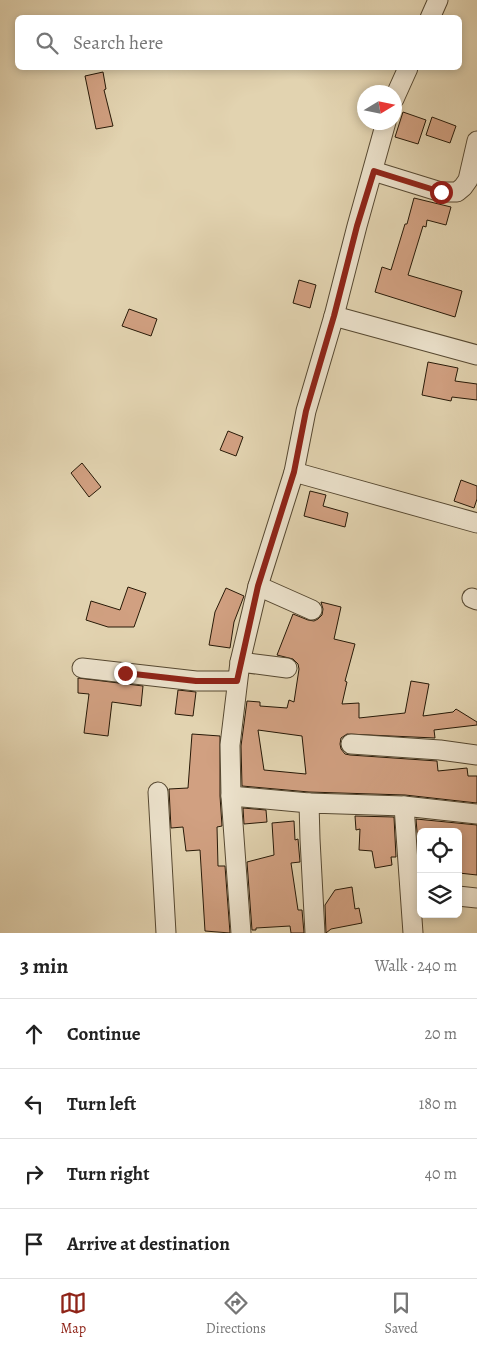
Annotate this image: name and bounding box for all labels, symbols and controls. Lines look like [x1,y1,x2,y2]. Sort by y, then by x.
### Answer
search box [15,15,462,70]
icon: search [33,29,61,57]
text: Search here [73,30,163,56]
north arrow [357,85,402,130]
route start [430,181,453,204]
route end [114,662,137,685]
map controls [417,828,462,918]
button: locate [417,828,462,873]
button: layers [417,873,462,918]
text: 3 min [20,952,68,980]
text: Walk · 240 m [375,955,457,977]
icon: ahead [20,1020,48,1048]
text: Continue [67,1021,141,1047]
text: 20 m [424,1023,457,1045]
icon: left [20,1090,48,1118]
text: Turn left [67,1091,136,1117]
text: 180 m [419,1093,457,1115]
icon: right [20,1160,48,1188]
text: Turn right [67,1161,149,1187]
text: 40 m [425,1163,457,1185]
icon: arrive [20,1230,48,1258]
text: Arrive at destination [67,1231,230,1257]
tab: Map [59,1289,87,1338]
tab: Directions [206,1289,266,1338]
tab: Saved [385,1289,418,1338]

